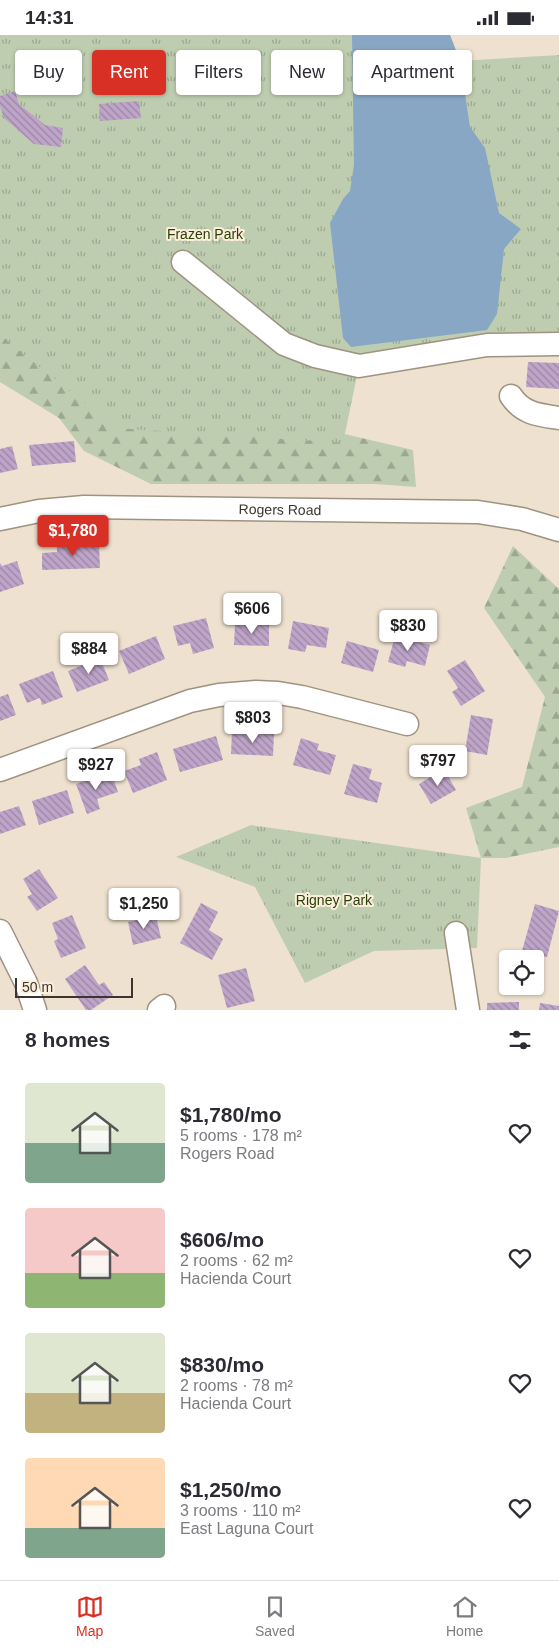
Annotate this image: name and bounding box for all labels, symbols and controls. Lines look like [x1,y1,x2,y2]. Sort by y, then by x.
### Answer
text: 14:31 [25,7,74,28]
chip: Buy [15,50,82,95]
chip: Rent [92,50,166,95]
chip: Filters [176,50,261,95]
chip: New [271,50,343,95]
chip: Apartment [353,50,472,95]
park label: Frazen Park [167,226,244,242]
street label: Rogers Road [239,501,321,518]
pin: $1,780 [32,515,114,557]
text: $1,780 [49,522,97,539]
pin: $606 [222,593,282,635]
text: $606 [234,600,270,617]
pin: $830 [378,609,438,652]
text: $830 [390,617,426,634]
pin: $884 [59,633,119,675]
text: $884 [71,640,107,657]
pin: $803 [223,701,283,744]
text: $803 [235,709,271,726]
pin: $797 [408,745,468,787]
pin: $927 [66,749,126,791]
text: $797 [420,752,456,769]
text: $927 [78,756,114,773]
pin: $1,250 [103,887,185,930]
park label: Rigney Park [296,892,373,908]
text: $1,250 [120,895,168,912]
map controls [499,950,544,995]
button: locate [499,950,544,995]
scale bar [15,975,132,998]
text: 50 m [22,979,53,995]
icon: filters [506,1026,534,1054]
text: 8 homes [25,1028,110,1051]
icon: home [65,1103,125,1163]
text: $1,780/mo [180,1103,282,1126]
icon: heart [506,1119,534,1147]
text: 5 rooms · 178 m² [180,1127,302,1144]
text: Rogers Road [180,1145,274,1162]
icon: home [65,1228,125,1288]
text: $606/mo [180,1228,264,1251]
icon: heart [506,1244,534,1272]
text: 2 rooms · 62 m² [180,1252,293,1269]
text: Hacienda Court [180,1270,291,1287]
icon: home [65,1353,125,1413]
text: $830/mo [180,1353,264,1376]
icon: heart [506,1369,534,1397]
text: 2 rooms · 78 m² [180,1377,293,1394]
text: Hacienda Court [180,1395,291,1412]
icon: home [65,1478,125,1538]
text: $1,250/mo [180,1478,282,1501]
icon: heart [506,1494,534,1522]
text: 3 rooms · 110 m² [180,1502,301,1519]
text: East Laguna Court [180,1520,313,1537]
tab: Map [76,1593,104,1639]
tab: Saved [255,1593,295,1639]
tab: Home [446,1593,483,1639]

